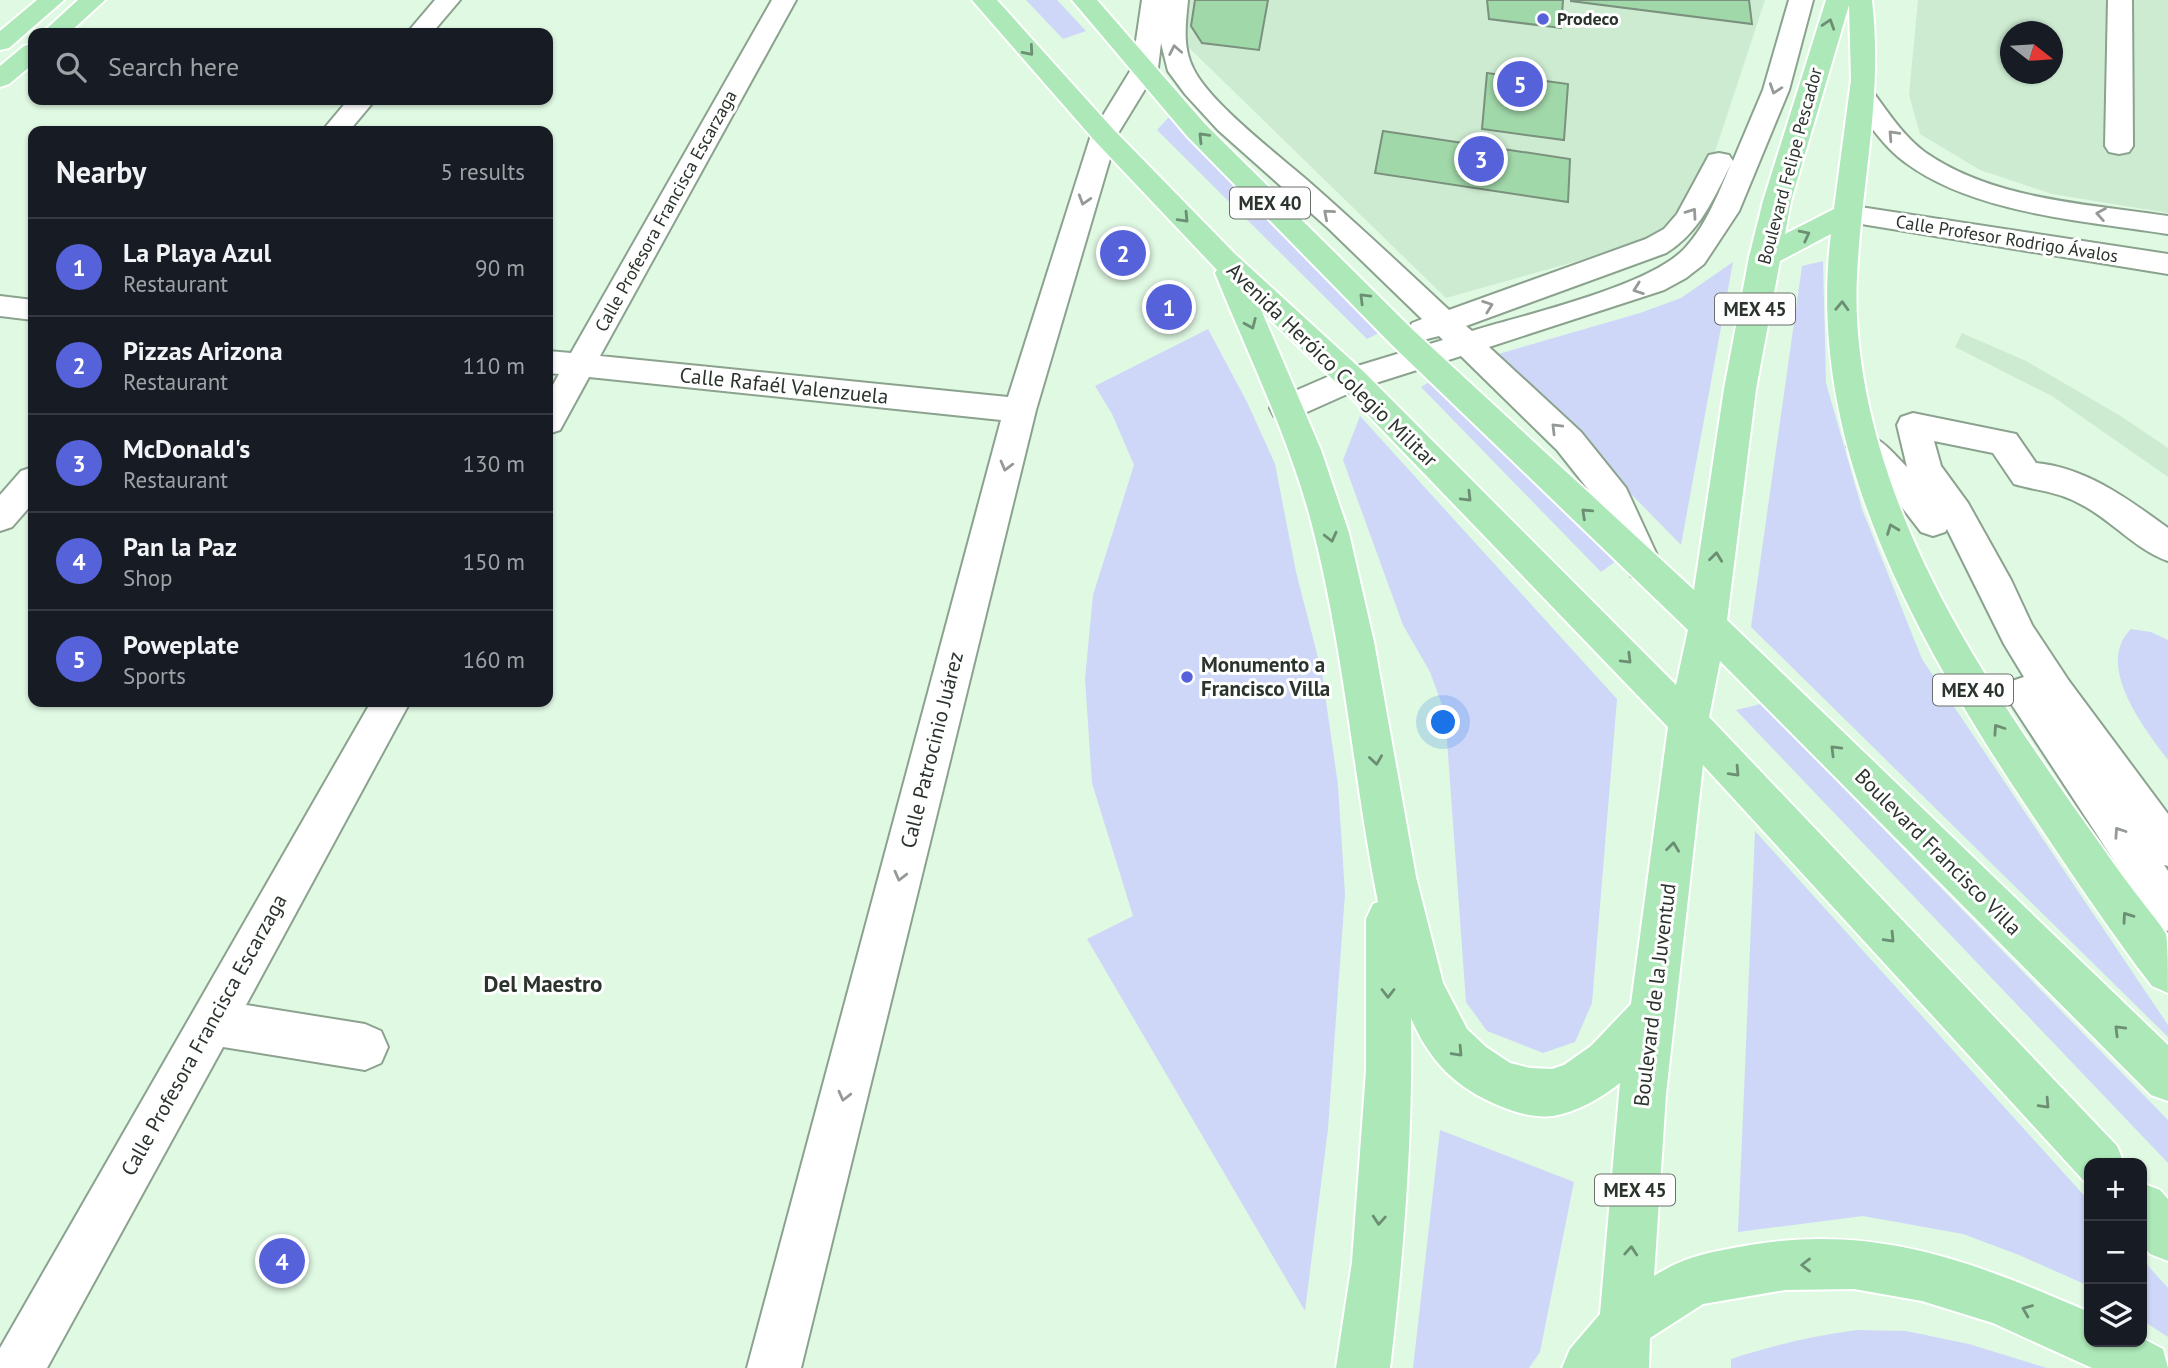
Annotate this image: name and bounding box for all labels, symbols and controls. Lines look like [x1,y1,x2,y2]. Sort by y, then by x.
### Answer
place label: Prodeco [1557,7,1619,30]
marker: Prodeco [1535,11,1551,27]
one-way arrow [1821,19,1836,31]
north arrow [2000,21,2063,84]
search box [28,28,553,105]
one-way arrow [1021,43,1033,56]
one-way arrow [1168,44,1183,56]
icon: search [52,48,90,86]
text: Search here [108,50,239,83]
pin: 5 [1497,58,1543,110]
street label: Boulevard Felipe Pescador [1752,65,1827,267]
one-way arrow [1769,82,1783,95]
street label: Calle Profesora Francisca Escarzaga [589,86,742,336]
one-way arrow [1888,130,1901,143]
one-way arrow [1199,132,1212,145]
pin: 3 [1458,133,1504,185]
text: Nearby [56,152,146,191]
text: 5 results [441,157,525,186]
road number: MEX 40 [1230,188,1310,218]
one-way arrow [1077,194,1092,206]
one-way arrow [2095,207,2107,222]
one-way arrow [1684,208,1696,221]
one-way arrow [1175,210,1188,223]
one-way arrow [1324,210,1337,222]
street label: Calle Profesor Rodrigo Ávalos [1894,210,2120,267]
pin: 2 [1100,227,1146,279]
one-way arrow [1798,230,1811,244]
text: La Playa Azul [123,236,271,269]
text: 1 [72,253,86,282]
text: 90 m [475,253,525,282]
street label: Avenida Heróico Colegio Militar [1221,257,1443,473]
text: Restaurant [123,269,228,298]
pin: 1 [1146,281,1192,333]
one-way arrow [1633,281,1645,295]
one-way arrow [1360,294,1372,306]
road number: MEX 45 [1715,294,1795,324]
one-way arrow [1835,300,1850,311]
one-way arrow [1482,301,1494,315]
one-way arrow [1243,317,1257,330]
text: Pizzas Arizona [123,334,283,367]
text: 2 [72,351,86,380]
text: 110 m [463,351,525,380]
street label: Calle Rafaél Valenzuela [678,361,890,410]
text: Restaurant [123,367,228,396]
one-way arrow [1551,423,1564,436]
text: McDonald's [123,432,250,465]
text: 3 [72,449,86,478]
text: 130 m [463,449,525,478]
one-way arrow [1000,460,1014,472]
text: Restaurant [123,465,228,494]
one-way arrow [1459,488,1472,501]
one-way arrow [1581,508,1594,521]
one-way arrow [1886,523,1900,535]
text: Pan la Paz [123,530,237,563]
one-way arrow [1323,531,1337,543]
text: 4 [72,547,86,576]
text: 150 m [463,547,525,576]
one-way arrow [1709,552,1724,563]
text: Shop [123,563,173,592]
text: Poweplate [123,628,239,661]
text: 5 [72,645,86,674]
text: 160 m [463,645,525,674]
street label: Calle Patrocinio Juárez [894,649,969,851]
one-way arrow [1618,650,1631,663]
place label: Monumento a Francisco Villa [1201,651,1330,702]
text: Sports [123,661,186,690]
marker: Monumento a Francisco Villa [1179,669,1195,685]
road number: MEX 40 [1933,674,2013,706]
your location [1426,705,1460,739]
one-way arrow [1994,724,2007,737]
one-way arrow [1831,746,1844,759]
one-way arrow [1368,754,1383,766]
street label: Boulevard Francisco Villa [1849,763,2027,941]
one-way arrow [1727,764,1739,777]
one-way arrow [2114,827,2127,840]
one-way arrow [1666,841,1681,853]
one-way arrow [894,870,908,882]
street label: Boulevard de la Juventud [1627,882,1682,1108]
street label: Calle Profesora Francisca Escarzaga [115,889,292,1180]
one-way arrow [2123,912,2135,925]
one-way arrow [1882,930,1895,943]
district label: Del Maestro [484,969,602,998]
one-way arrow [1380,988,1396,998]
one-way arrow [2115,1026,2128,1039]
one-way arrow [1450,1044,1462,1057]
one-way arrow [838,1090,852,1102]
one-way arrow [2037,1096,2050,1109]
map controls [2084,1158,2147,1347]
button: + [2084,1158,2147,1221]
road number: MEX 45 [1595,1174,1675,1206]
one-way arrow [1372,1215,1387,1226]
button: − [2084,1221,2147,1284]
pin: 4 [259,1235,305,1287]
one-way arrow [1623,1245,1638,1256]
one-way arrow [1800,1257,1811,1273]
button: layers [2084,1284,2147,1347]
one-way arrow [2022,1304,2034,1318]

